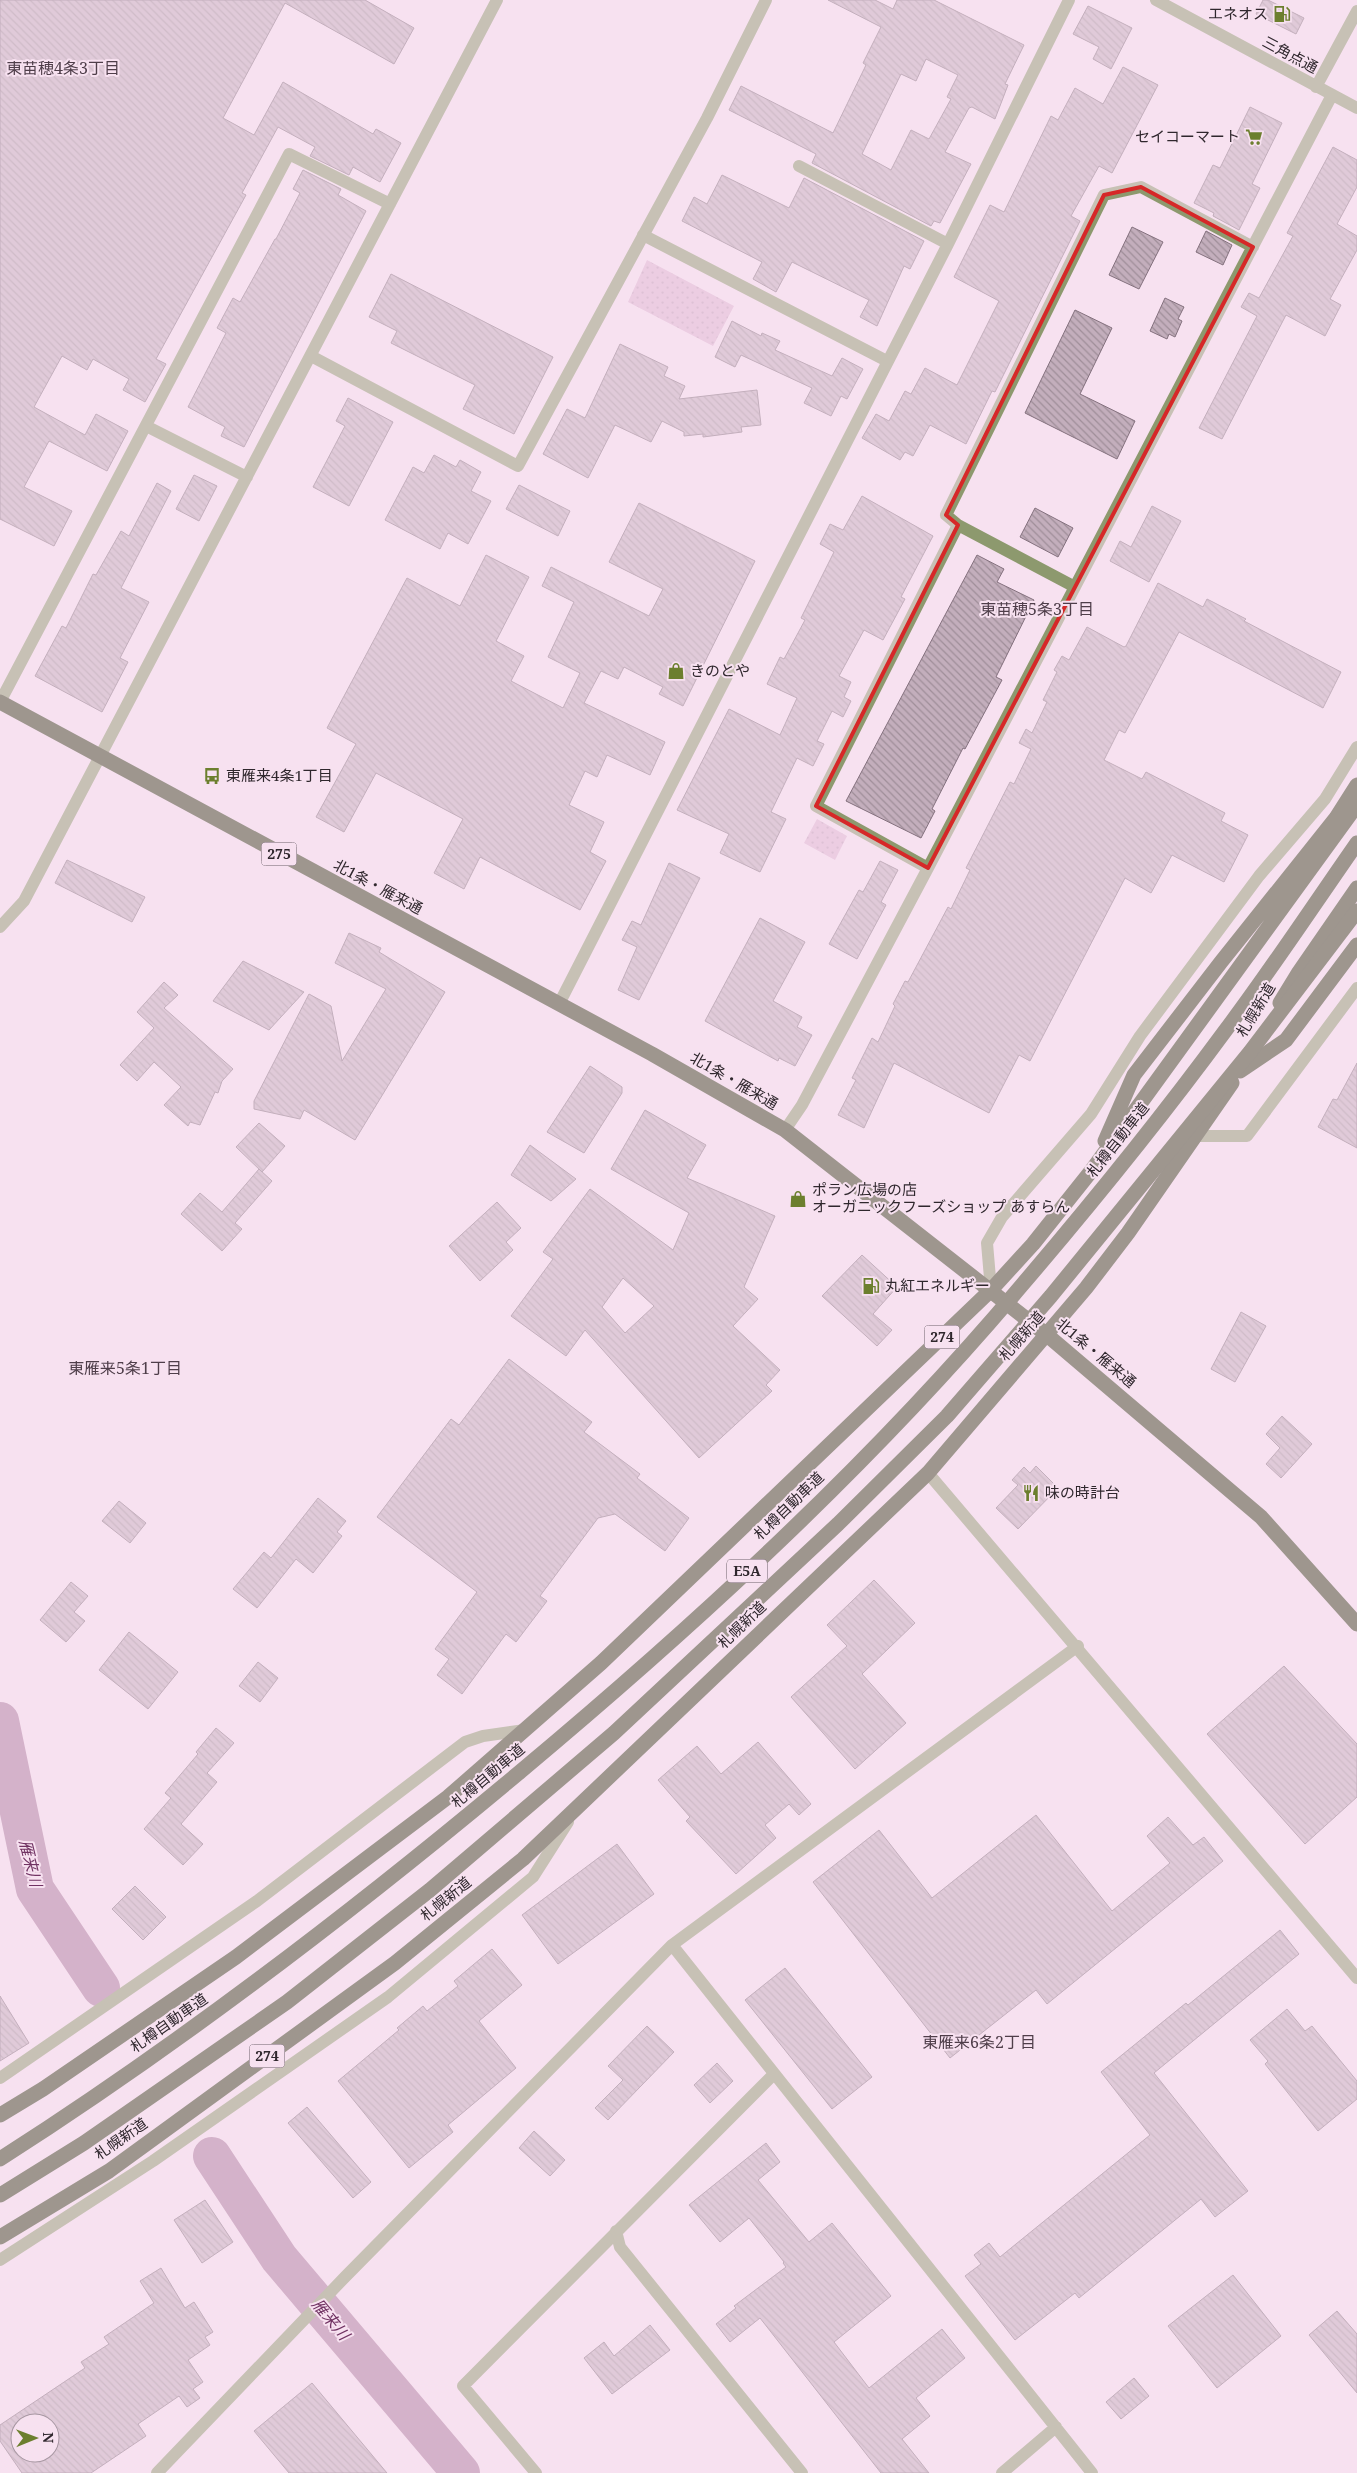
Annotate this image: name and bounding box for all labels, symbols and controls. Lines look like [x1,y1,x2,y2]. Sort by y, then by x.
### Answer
place label: エネオス [1208,3,1268,23]
fuel station icon: エネオス [1272,4,1292,24]
street label: 三角点通 [1259,31,1322,77]
district label: 東苗穂4条3丁目 [6,57,120,79]
place label: セイコーマート [1135,126,1240,146]
supermarket icon: セイコーマート [1244,127,1264,147]
district label: 東苗穂5条3丁目 [980,598,1094,620]
place label: きのとや [690,660,750,680]
shop icon: きのとや [666,661,686,681]
place label: 東雁来4条1丁目 [226,765,333,785]
bus stop icon: 東雁来4条1丁目 [202,766,222,786]
road number: 275 [262,842,296,866]
street label: 北1条・雁来通 [330,854,427,918]
street label: 札幌新道 [1231,979,1279,1040]
street label: 北1条・雁来通 [687,1047,782,1113]
street label: 札樽自動車道 [1082,1098,1153,1181]
place label: ポラン広場の店 オーガニックフーズショップ あすらん [812,1179,1070,1216]
shop icon: ポラン広場の店 オーガニックフーズショップ あすらん [788,1189,808,1209]
place label: 丸紅エネルギー [885,1275,990,1295]
fuel station icon: 丸紅エネルギー [861,1276,881,1296]
street label: 札幌新道 [994,1306,1048,1365]
street label: 北1条・雁来通 [1053,1313,1141,1392]
road number: 274 [924,1325,960,1348]
district label: 東雁来5条1丁目 [68,1357,182,1379]
street label: 札樽自動車道 [749,1467,828,1544]
place label: 味の時計台 [1045,1482,1120,1502]
restaurant icon: 味の時計台 [1021,1483,1041,1503]
road number: E5A [727,1560,767,1582]
street label: 札幌新道 [713,1596,770,1652]
street label: 札樽自動車道 [446,1739,528,1812]
water label: 雁来川 [15,1837,48,1891]
street label: 札幌新道 [416,1872,475,1925]
street label: 札樽自動車道 [126,1988,211,2056]
district label: 東雁来6条2丁目 [922,2031,1036,2053]
road number: 274 [250,2044,284,2068]
street label: 札幌新道 [90,2113,151,2164]
water label: 雁来川 [307,2294,356,2346]
north arrow [10,2413,60,2463]
text: N [39,2432,58,2443]

